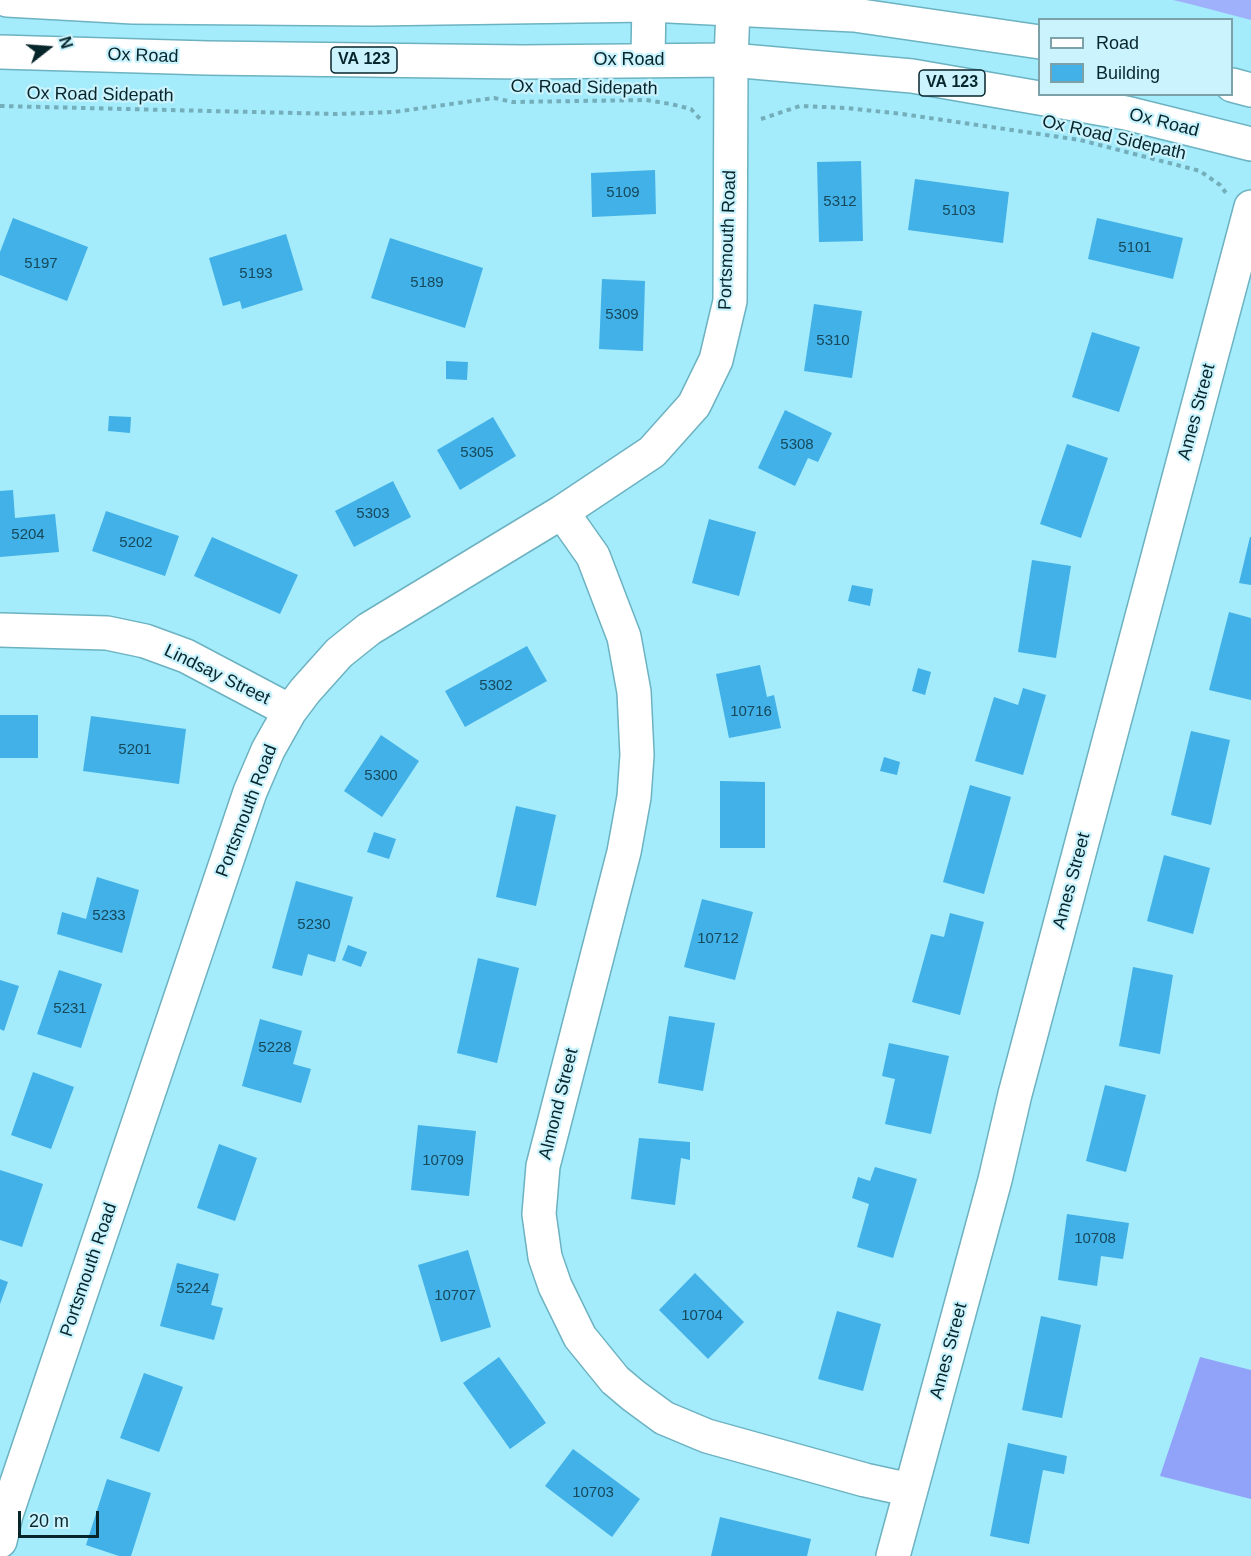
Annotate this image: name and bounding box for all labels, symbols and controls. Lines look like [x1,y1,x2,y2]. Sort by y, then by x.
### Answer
north arrow [18,18,78,78]
legend [1038,18,1233,96]
text: Road [1096,33,1139,53]
text: N [56,35,76,51]
street label: Ox Road [107,44,179,68]
road number: VA 123 [331,47,397,73]
street label: Ox Road [593,49,665,71]
text: Building [1096,63,1160,83]
road number: VA 123 [919,70,985,96]
street label: Ox Road Sidepath [510,76,658,100]
street label: Ox Road Sidepath [26,83,174,107]
street label: Ox Road [1127,104,1201,142]
street label: Ox Road Sidepath [1040,111,1188,165]
street label: Portsmouth Road [715,170,741,310]
house number: 5109 [606,184,640,202]
house number: 5312 [823,193,857,211]
house number: 5103 [942,202,976,220]
house number: 5101 [1118,239,1152,257]
house number: 5197 [24,255,58,273]
house number: 5193 [239,265,273,283]
house number: 5189 [410,274,444,292]
house number: 5309 [605,306,639,324]
house number: 5310 [816,332,850,350]
street label: Ames Street [1174,361,1220,463]
house number: 5308 [780,436,814,454]
house number: 5305 [460,444,494,462]
house number: 5303 [356,505,390,523]
house number: 5204 [11,526,45,544]
house number: 5202 [119,534,153,552]
street label: Lindsay Street [161,640,273,710]
house number: 5302 [479,677,513,695]
house number: 10716 [730,703,772,721]
house number: 5201 [118,741,152,759]
street label: Portsmouth Road [212,742,282,880]
house number: 5300 [364,767,398,785]
street label: Ames Street [1049,830,1095,932]
house number: 5233 [92,907,126,925]
house number: 5230 [297,916,331,934]
house number: 10712 [697,930,739,948]
house number: 5231 [53,1000,87,1018]
house number: 5228 [258,1039,292,1057]
street label: Almond Street [535,1046,583,1162]
house number: 10709 [422,1152,464,1170]
street label: Portsmouth Road [56,1200,122,1340]
house number: 10708 [1074,1230,1116,1248]
house number: 5224 [176,1280,210,1298]
house number: 10707 [434,1287,476,1305]
street label: Ames Street [926,1300,972,1402]
house number: 10704 [681,1307,723,1325]
house number: 10703 [572,1484,614,1502]
scale bar [21,1499,102,1537]
text: 20 m [29,1511,69,1531]

